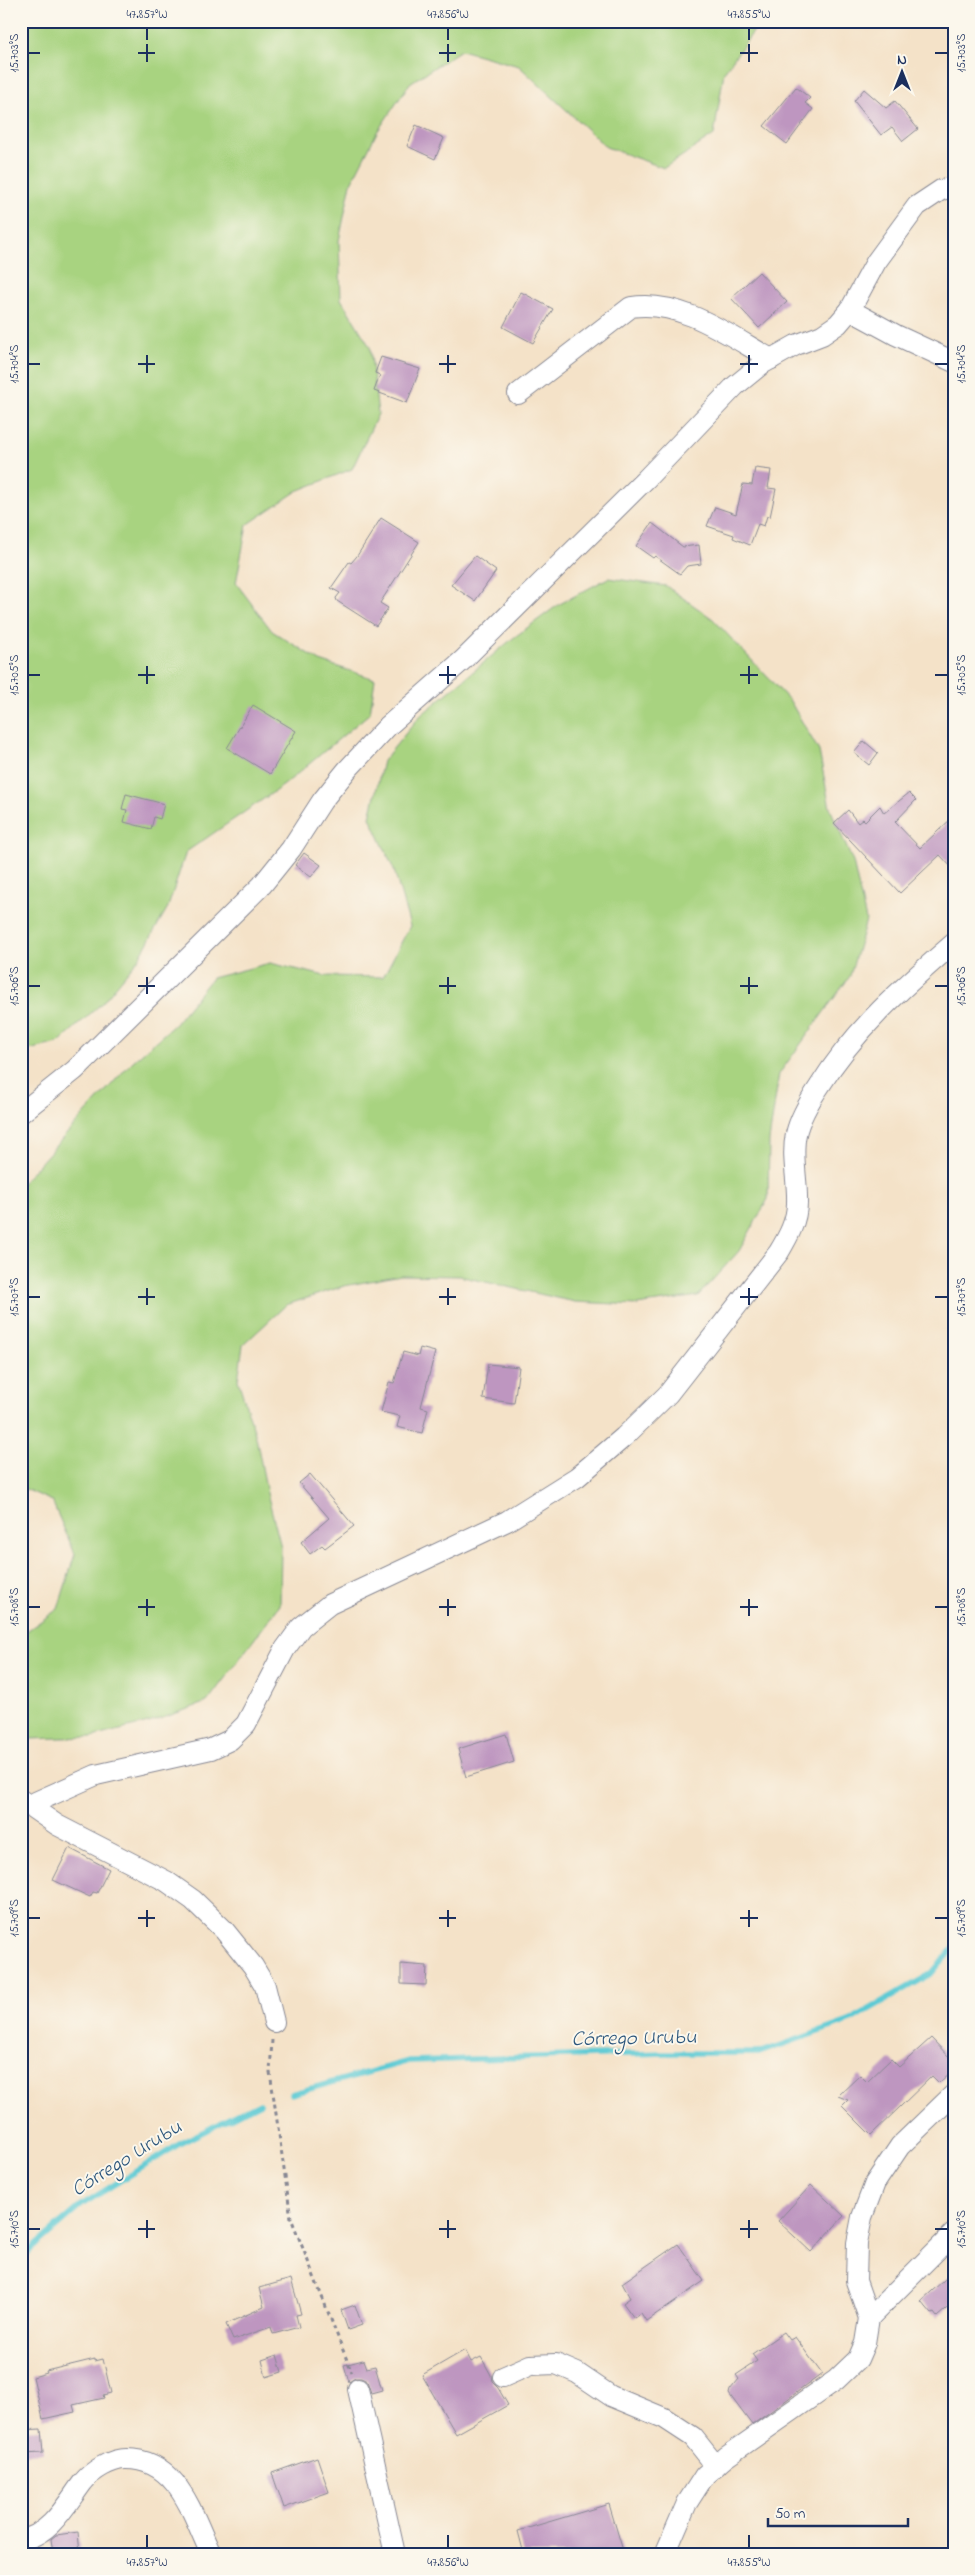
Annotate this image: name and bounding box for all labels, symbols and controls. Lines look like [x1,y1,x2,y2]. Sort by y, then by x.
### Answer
text: 47.857°W [126,6,168,24]
text: 47.856°W [427,6,469,24]
text: 47.855°W [727,6,771,24]
text: 15.703°S [6,33,24,73]
text: 15.703°S [953,33,971,73]
north arrow [878,48,928,98]
text: N [897,50,907,71]
text: 15.704°S [6,344,24,384]
text: 15.704°S [953,344,971,384]
text: 15.705°S [6,654,24,696]
text: 15.705°S [953,654,971,696]
text: 15.706°S [6,966,24,1006]
text: 15.706°S [953,966,971,1006]
text: 15.707°S [6,1277,24,1317]
text: 15.707°S [953,1277,971,1317]
text: 15.708°S [6,1587,24,1626]
text: 15.708°S [953,1587,971,1626]
text: 15.709°S [6,1899,24,1937]
text: 15.709°S [953,1899,971,1937]
water label: Córrego Urubu [571,2023,697,2056]
water label: Córrego Urubu [66,2113,189,2206]
text: 15.710°S [6,2210,24,2248]
text: 15.710°S [953,2210,971,2248]
scale bar [768,2495,908,2527]
text: 50 m [775,2503,806,2525]
text: 47.857°W [126,2554,168,2572]
text: 47.856°W [427,2554,469,2572]
text: 47.855°W [727,2554,771,2572]

